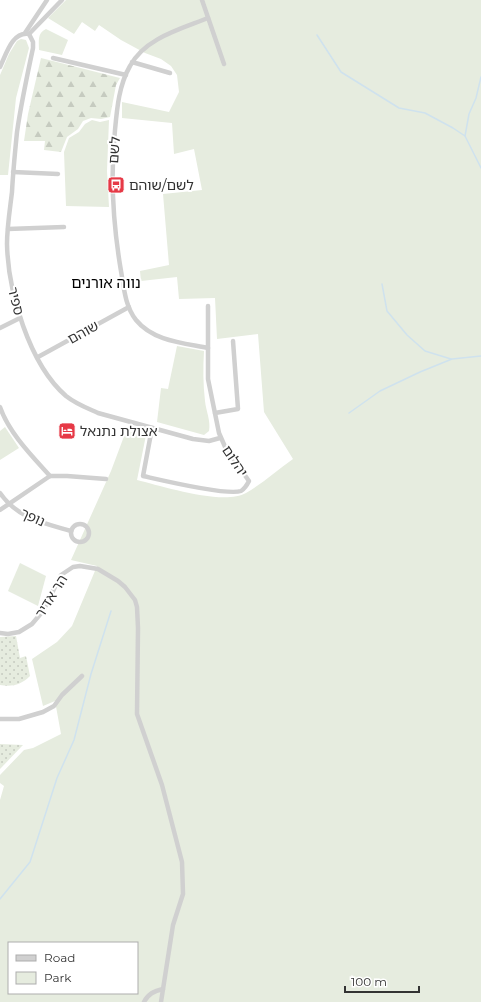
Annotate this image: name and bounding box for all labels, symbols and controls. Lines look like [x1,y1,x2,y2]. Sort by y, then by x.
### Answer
street label: לשם [104,136,124,164]
bus stop icon: לשם/שוהם [106,175,126,195]
place label: לשם/שוהם [129,176,194,194]
district label: נווה אורנים [71,273,141,292]
street label: ספיר [4,285,28,317]
street label: שוהם [64,316,102,348]
hotel icon: אצולת נתנאל [57,421,77,441]
place label: אצולת נתנאל [80,422,158,440]
street label: יהלום [218,442,252,480]
street label: נופך [18,504,48,530]
street label: הר אדיר [31,571,71,621]
legend [8,942,138,994]
text: Road [44,950,75,965]
scale bar [345,968,419,994]
text: Park [44,970,72,985]
text: 100 m [351,974,387,989]

